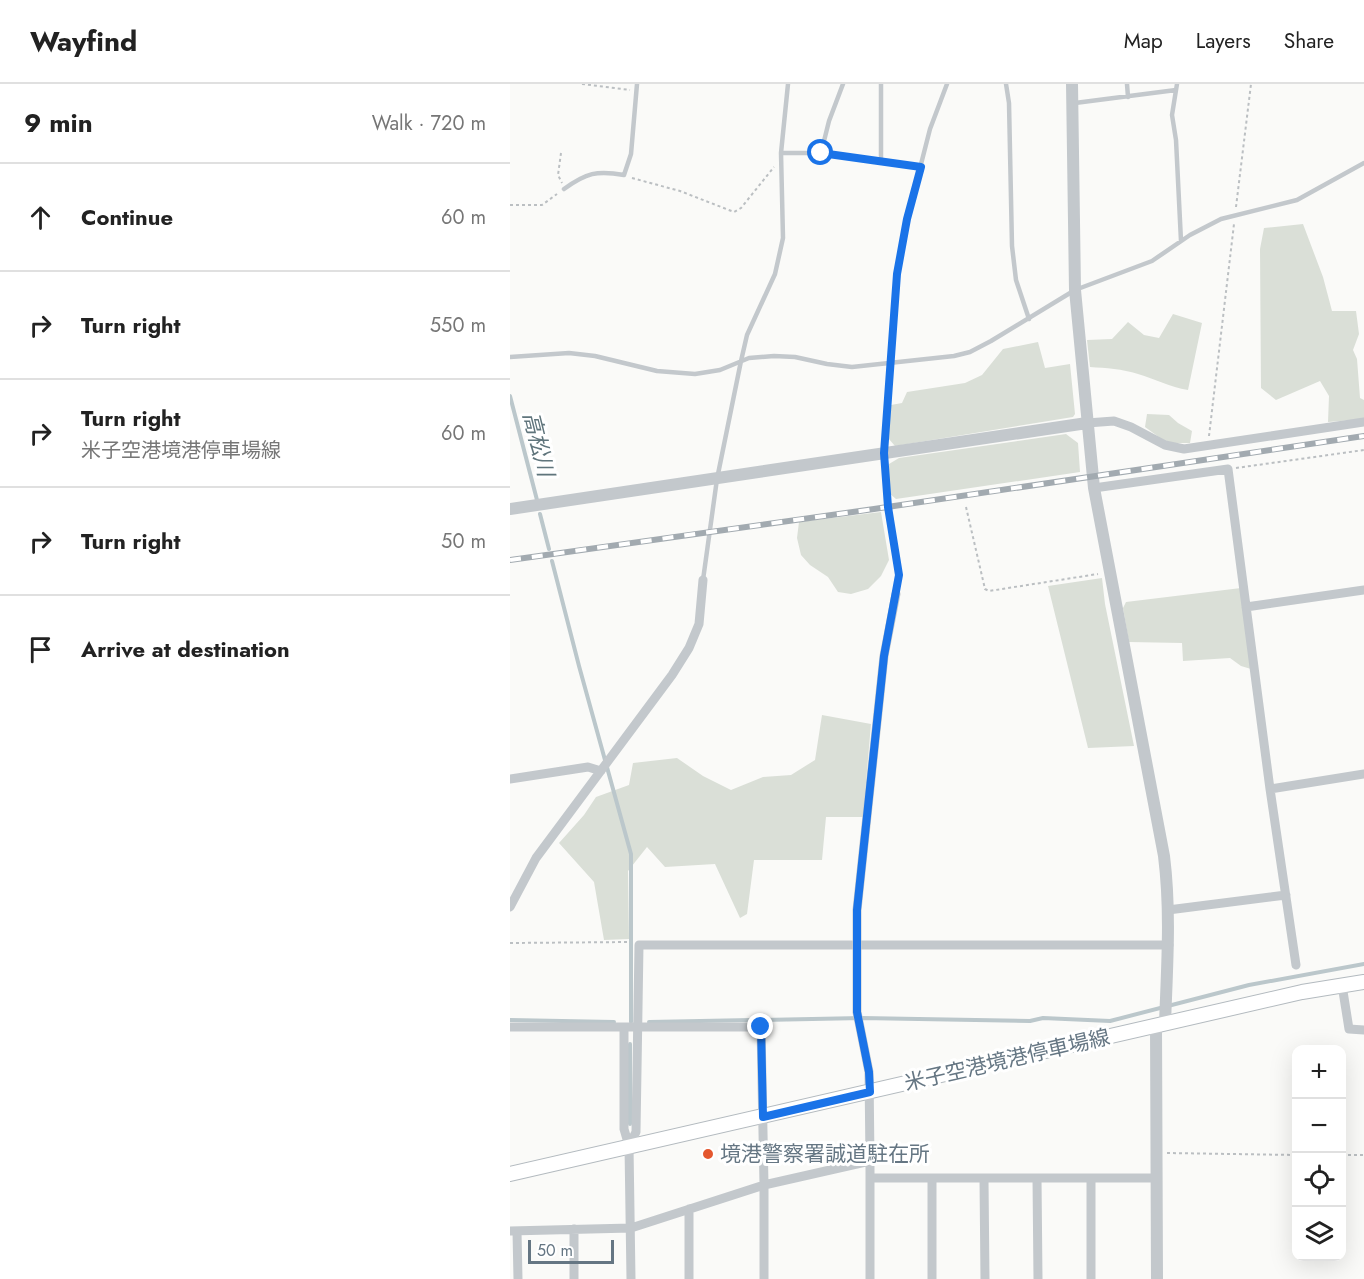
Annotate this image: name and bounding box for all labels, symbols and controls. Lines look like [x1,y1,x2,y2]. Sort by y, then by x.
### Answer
text: Wayfind [30,21,137,62]
text: Map [1124,26,1163,56]
text: Layers [1196,26,1251,56]
text: Share [1284,26,1334,56]
text: 9 min [24,104,93,142]
text: Walk · 720 m [372,109,486,138]
route start [807,139,833,165]
icon: ahead [24,201,57,234]
text: Continue [81,201,173,233]
text: 60 m [441,203,486,232]
icon: right [24,309,57,342]
text: Turn right [81,309,181,341]
text: 550 m [430,311,486,340]
text: Turn right [81,402,181,434]
water label: 高松川 [515,408,563,482]
icon: right [24,417,57,450]
text: 60 m [441,419,486,448]
text: 米子空港境港停車場線 [81,436,281,465]
icon: right [24,525,57,558]
text: Turn right [81,525,181,557]
text: 50 m [441,527,486,556]
icon: arrive [24,633,57,666]
text: Arrive at destination [81,633,290,665]
route end [747,1013,773,1039]
street label: 米子空港境港停車場線 [901,1022,1113,1098]
map controls [1292,1045,1346,1261]
button: + [1292,1045,1346,1099]
button: − [1292,1099,1346,1153]
place label: 境港警察署誠道駐在所 [720,1139,930,1169]
marker: 境港警察署誠道駐在所 [701,1147,715,1161]
button: locate [1292,1153,1346,1207]
button: layers [1292,1207,1346,1261]
scale bar [528,1237,614,1264]
text: 50 m [537,1239,573,1262]

